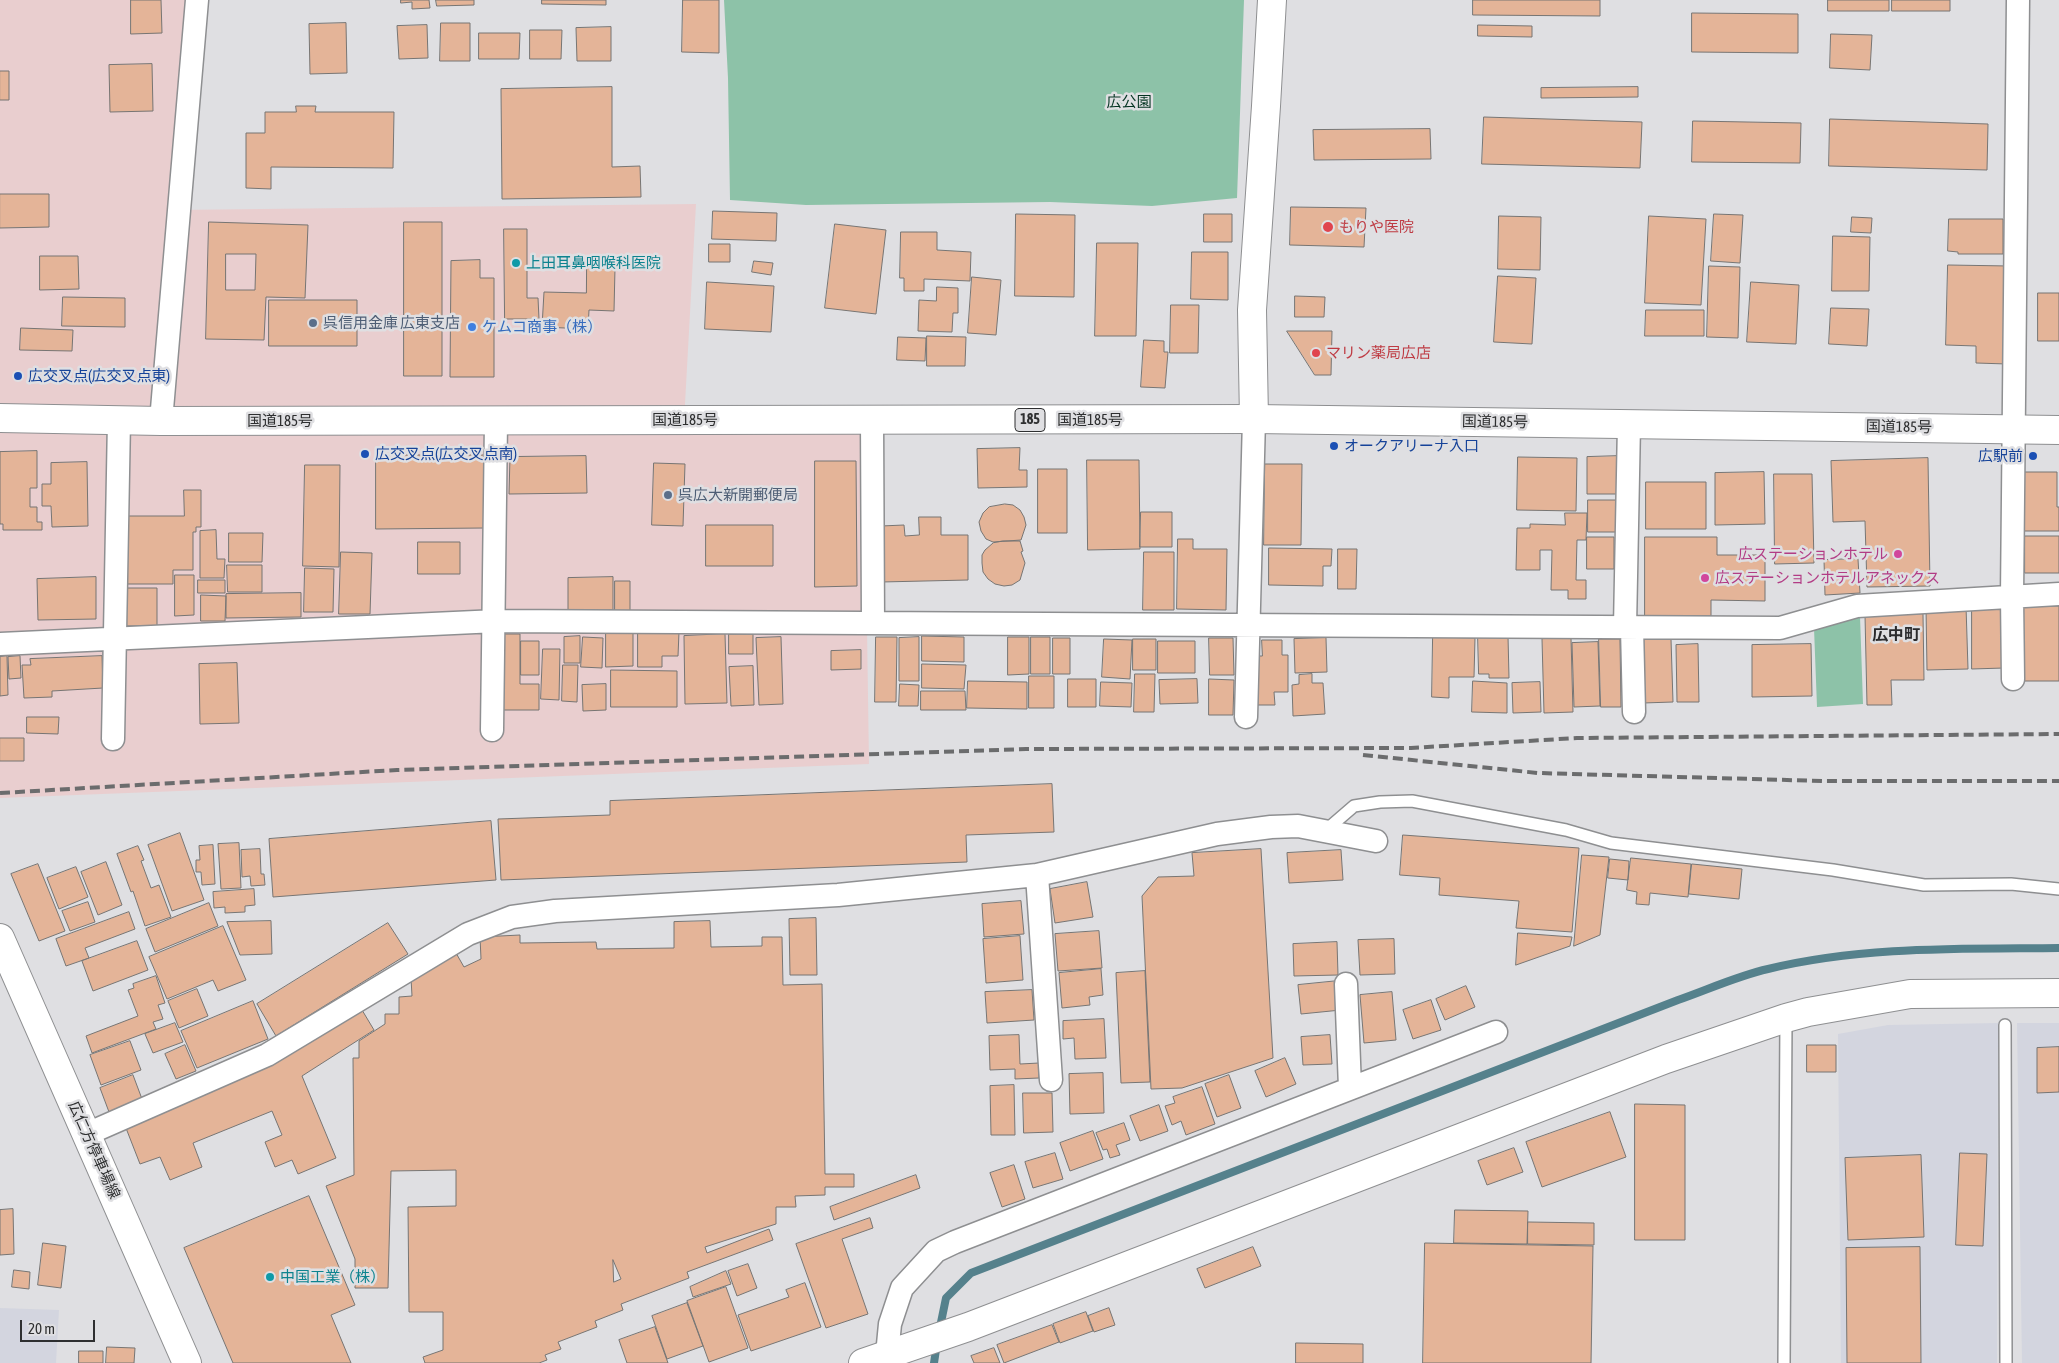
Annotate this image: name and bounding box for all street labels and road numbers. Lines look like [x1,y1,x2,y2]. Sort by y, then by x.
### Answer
road number: 185 [1015,408,1045,432]
street label: 国道185号 [652,411,718,429]
street label: 国道185号 [1057,411,1123,429]
street label: 国道185号 [247,412,313,430]
street label: 国道185号 [1462,412,1528,432]
street label: 国道185号 [1866,417,1932,437]
street label: 広仁方停車場線 [64,1098,124,1202]

